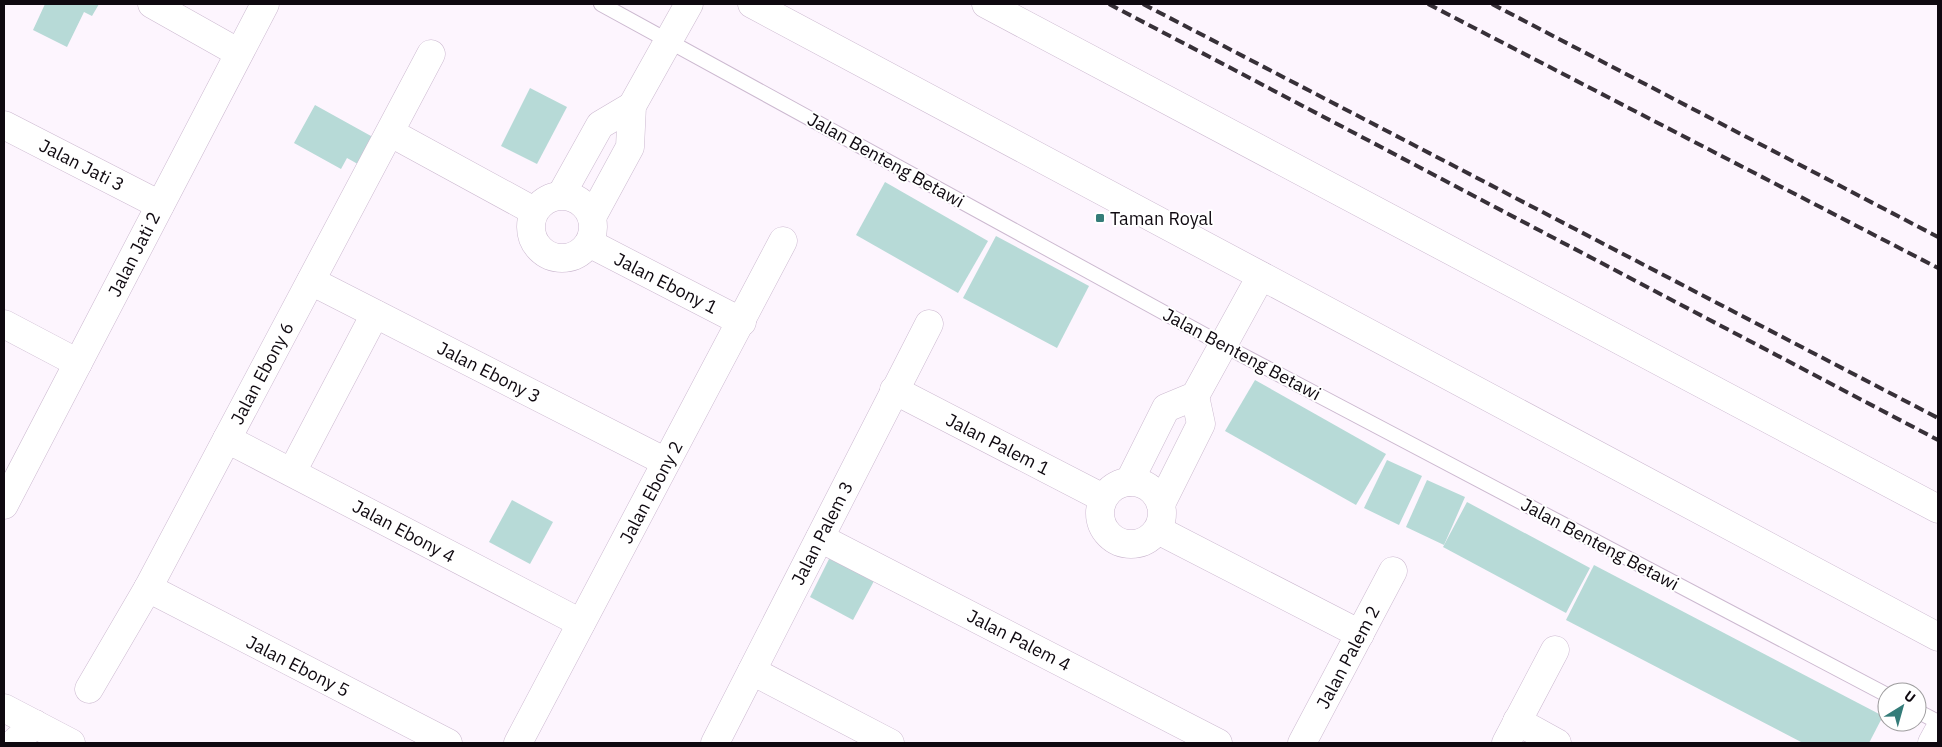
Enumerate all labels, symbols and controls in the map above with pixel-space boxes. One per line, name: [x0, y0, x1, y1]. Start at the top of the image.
street label: Jalan Benteng Betawi: [804, 107, 968, 213]
street label: Jalan Jati 3: [36, 134, 128, 196]
place label: Taman Royal: [1110, 207, 1213, 230]
street label: Jalan Jati 2: [103, 208, 165, 300]
marker: Taman Royal: [1094, 212, 1106, 224]
street label: Jalan Ebony 1: [610, 247, 722, 319]
street label: Jalan Benteng Betawi: [1159, 303, 1325, 405]
street label: Jalan Ebony 6: [225, 318, 299, 428]
street label: Jalan Ebony 3: [433, 336, 545, 408]
street label: Jalan Palem 1: [942, 408, 1054, 480]
street label: Jalan Ebony 2: [614, 437, 688, 547]
street label: Jalan Palem 3: [786, 477, 858, 589]
street label: Jalan Benteng Betawi: [1517, 493, 1683, 595]
street label: Jalan Ebony 4: [349, 494, 459, 568]
street label: Jalan Palem 2: [1311, 601, 1385, 713]
street label: Jalan Palem 4: [963, 604, 1075, 676]
street label: Jalan Ebony 5: [242, 630, 354, 702]
north arrow: [1877, 682, 1927, 732]
text: U: [1901, 687, 1919, 707]

